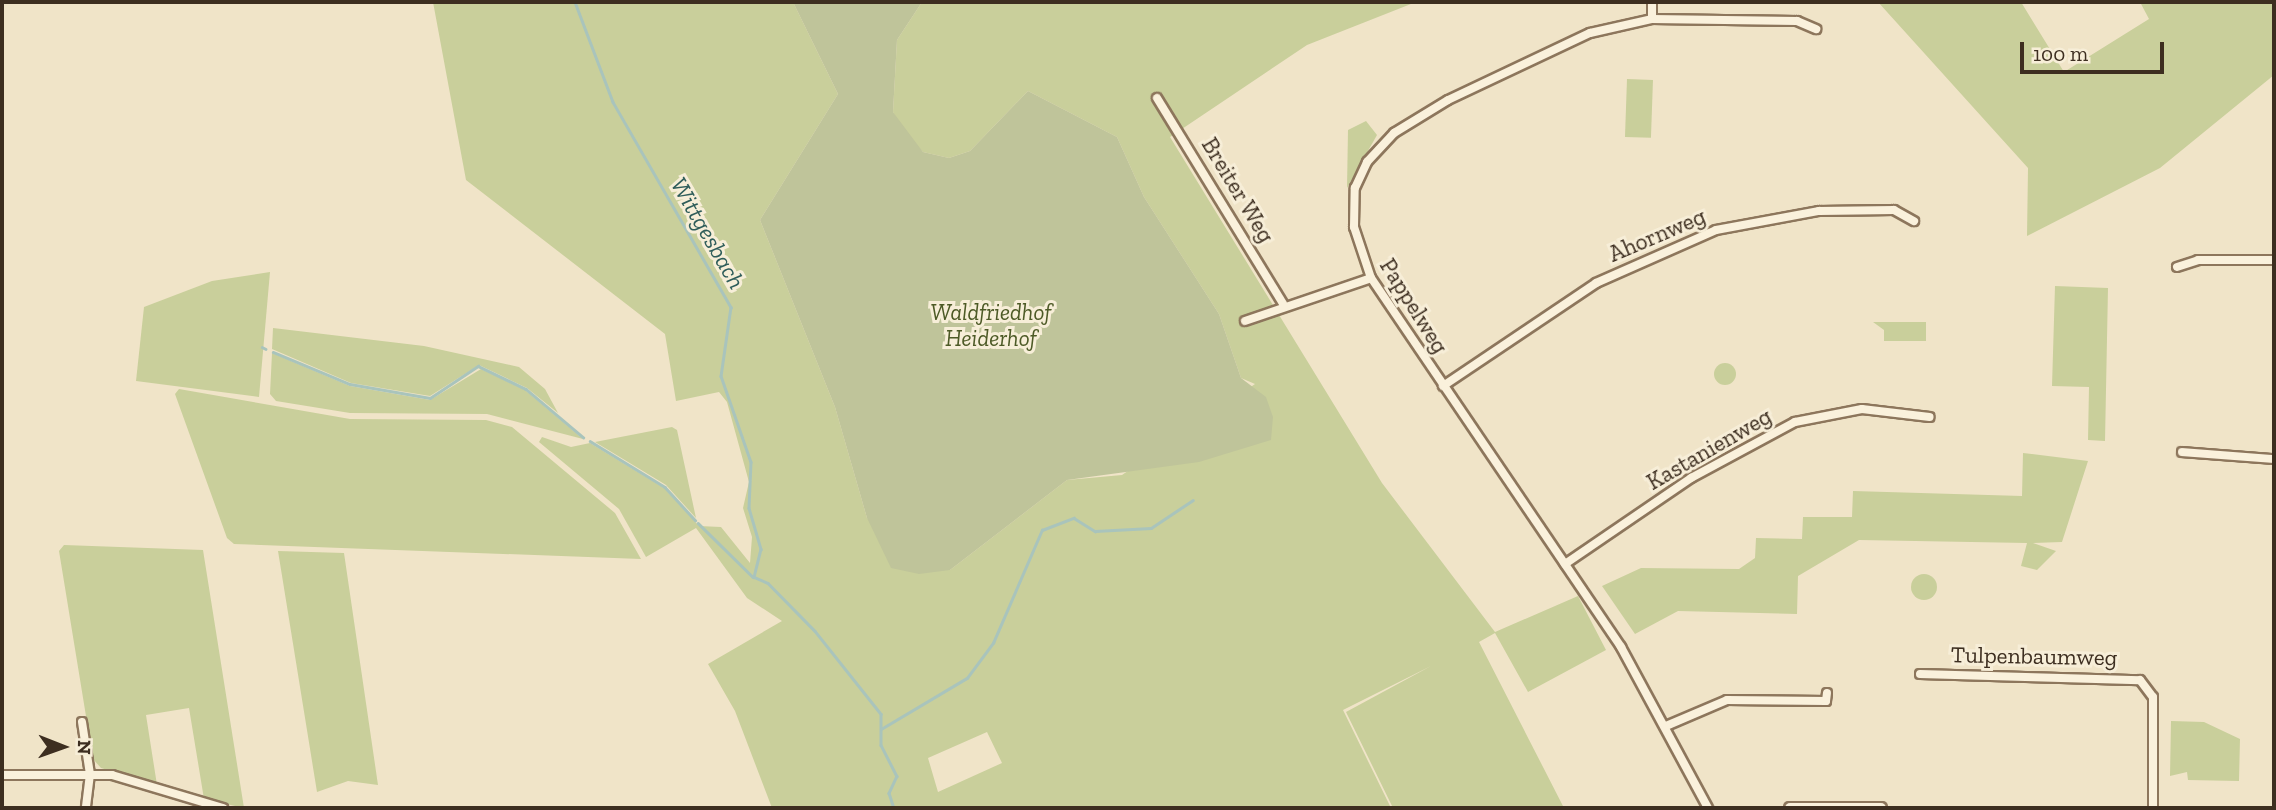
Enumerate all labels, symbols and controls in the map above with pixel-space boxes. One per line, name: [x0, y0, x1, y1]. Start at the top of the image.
scale bar: [2024, 28, 2168, 72]
text: 100 m: [2033, 41, 2088, 66]
street label: Breiter Weg: [1196, 132, 1280, 248]
water label: Wittgesbach: [665, 172, 751, 294]
street label: Ahornweg: [1604, 202, 1710, 268]
street label: Pappelweg: [1374, 253, 1454, 359]
park label: Waldfriedhof Heiderhof: [930, 298, 1052, 352]
street label: Kastanienweg: [1642, 402, 1776, 496]
street label: Tulpenbaumweg: [1951, 641, 2117, 671]
north arrow: [28, 712, 98, 782]
text: N: [73, 740, 96, 755]

